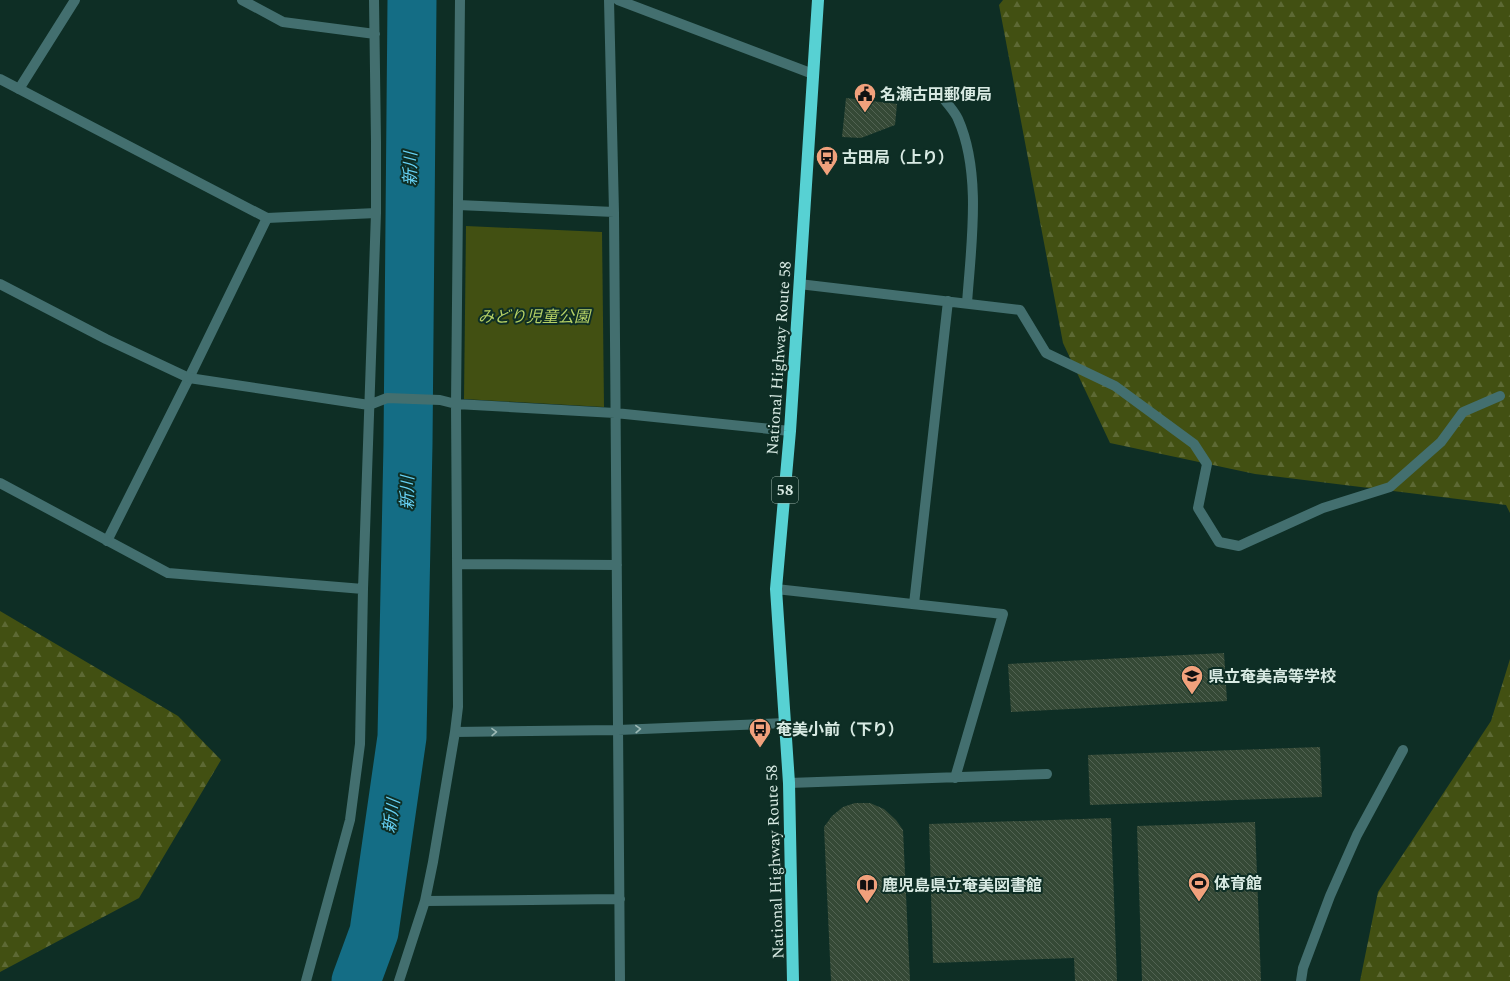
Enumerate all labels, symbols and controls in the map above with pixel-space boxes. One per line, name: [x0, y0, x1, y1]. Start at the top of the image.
public building icon: 名瀬古田郵便局: [852, 81, 878, 114]
place label: 名瀬古田郵便局: [880, 83, 992, 107]
bus stop icon: 古田局（上り）: [814, 144, 840, 177]
place label: 古田局（上り）: [842, 146, 954, 170]
water label: 新川: [398, 150, 424, 186]
street label: National Highway Route 58: [760, 260, 798, 456]
park label: みどり児童公園: [478, 305, 592, 329]
water label: 新川: [395, 474, 421, 510]
road number: 58: [772, 477, 798, 503]
school or university icon: 県立奄美高等学校: [1179, 663, 1205, 696]
place label: 県立奄美高等学校: [1208, 665, 1336, 689]
bus stop icon: 奄美小前（下り）: [747, 716, 773, 749]
place label: 奄美小前（下り）: [776, 718, 904, 742]
one-way arrow: [635, 725, 641, 733]
one-way arrow: [491, 728, 497, 736]
street label: National Highway Route 58: [760, 764, 790, 959]
water label: 新川: [377, 796, 408, 835]
sports icon: 体育館: [1186, 870, 1212, 903]
library icon: 鹿児島県立奄美図書館: [854, 872, 880, 905]
place label: 体育館: [1214, 872, 1262, 896]
place label: 鹿児島県立奄美図書館: [882, 874, 1042, 898]

